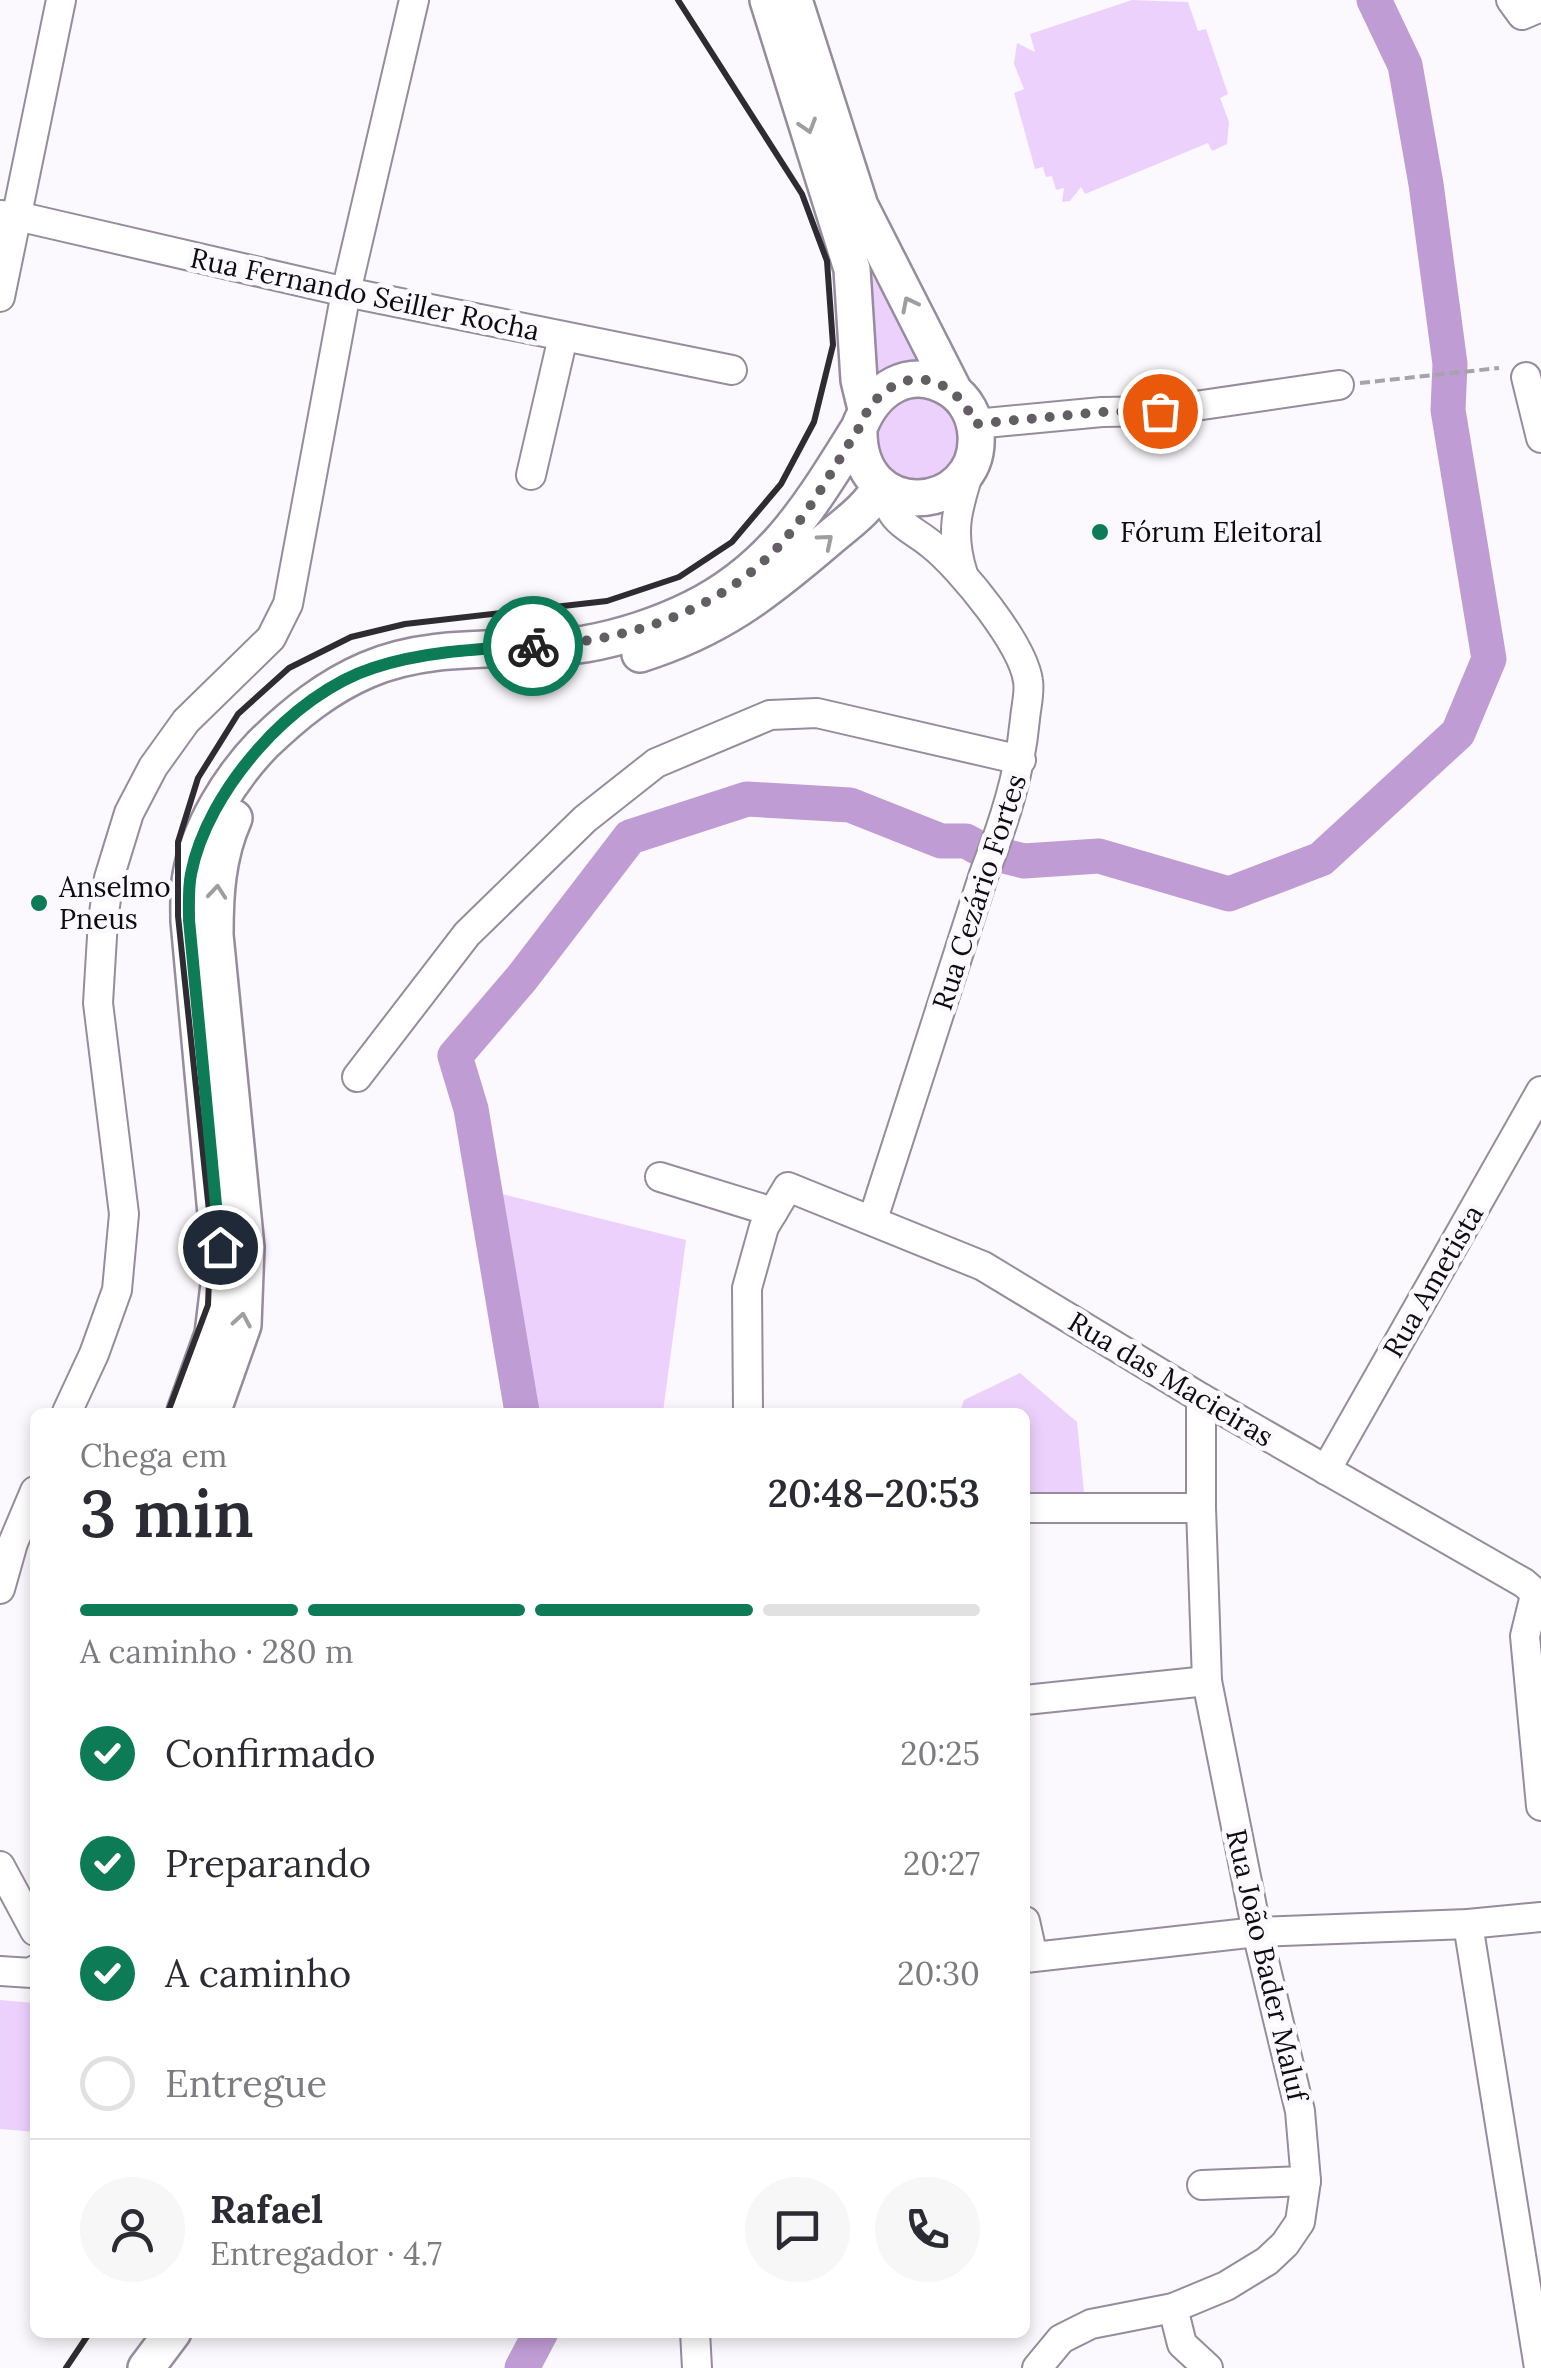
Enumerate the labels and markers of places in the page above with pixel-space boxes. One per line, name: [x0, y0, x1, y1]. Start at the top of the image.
pin: [1118, 369, 1203, 454]
place label: Fórum Eleitoral: [1120, 514, 1322, 550]
marker: Fórum Eleitoral: [1089, 521, 1111, 543]
place label: Anselmo Pneus: [58, 869, 171, 937]
marker: Anselmo Pneus: [28, 892, 50, 914]
pin: [178, 1205, 263, 1290]

